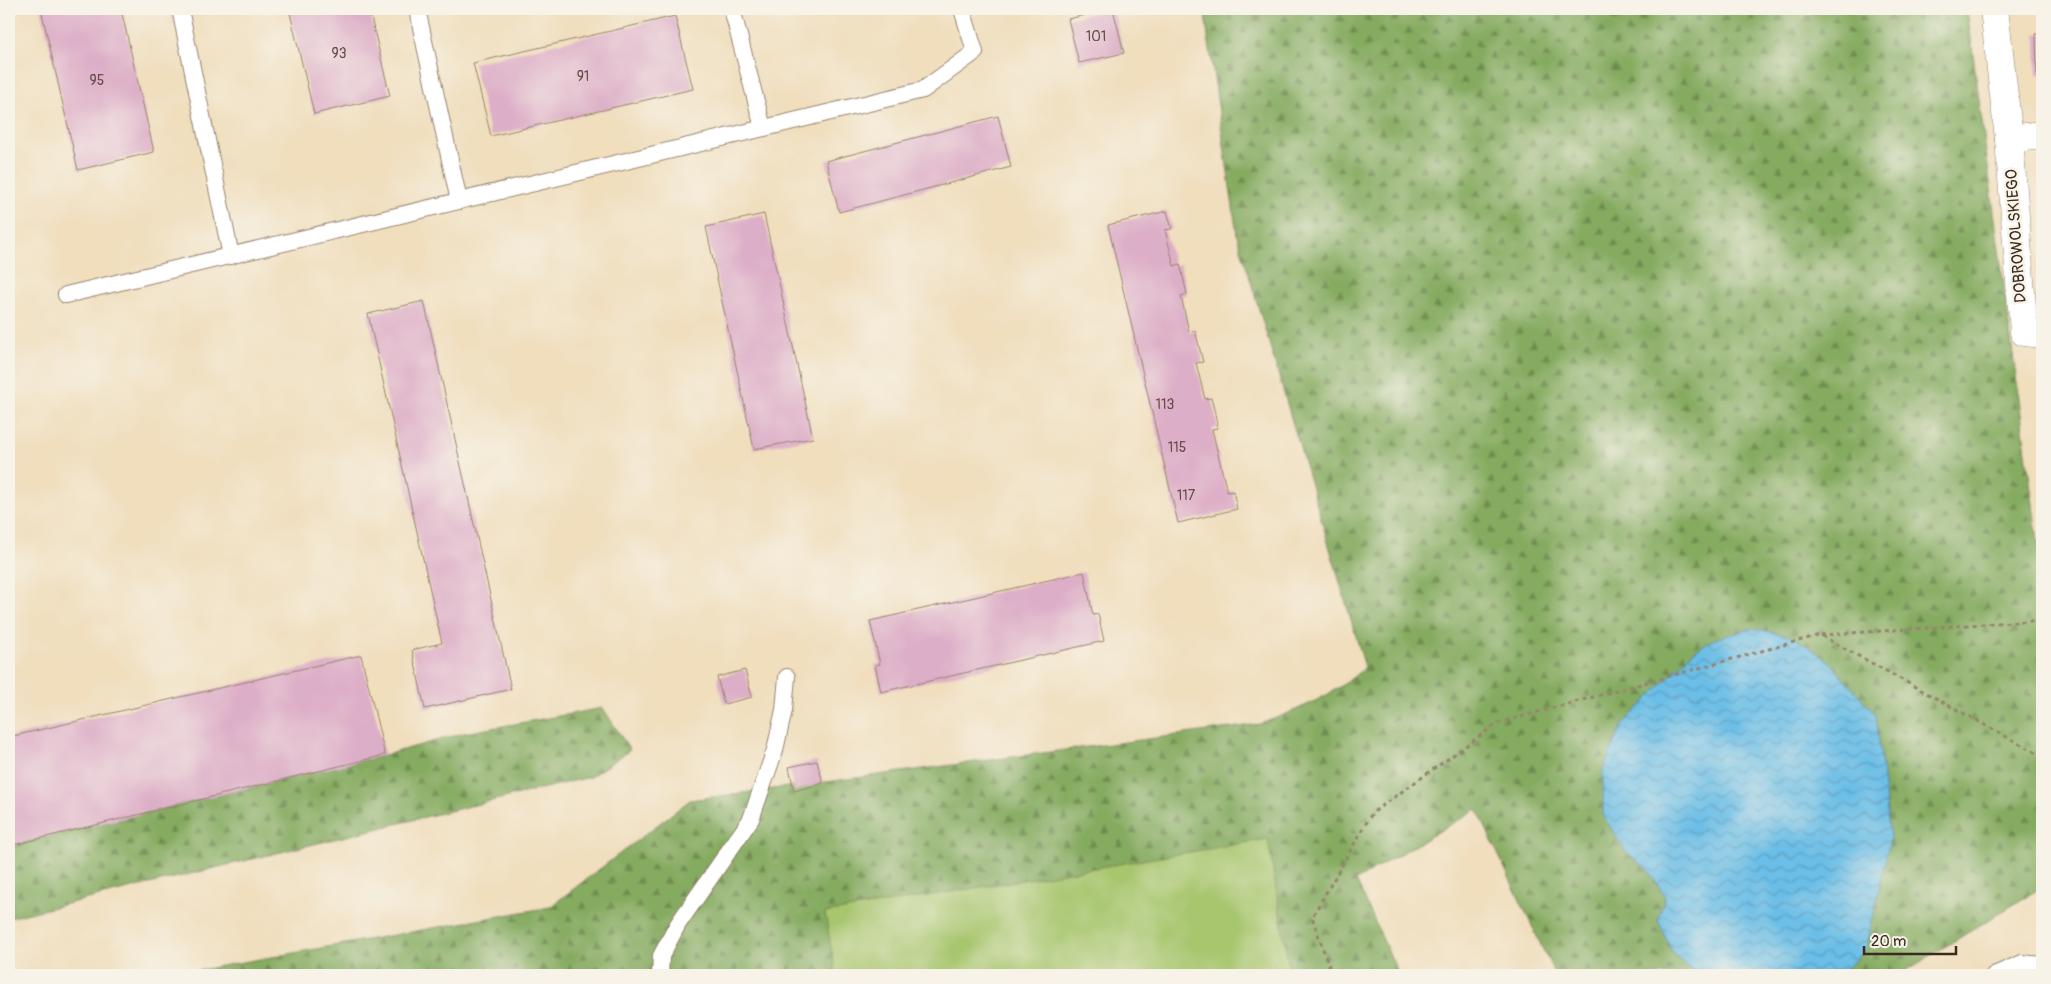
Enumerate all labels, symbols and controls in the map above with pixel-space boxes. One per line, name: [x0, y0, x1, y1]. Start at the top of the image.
house number: 101: [1086, 28, 1106, 45]
house number: 93: [331, 45, 347, 62]
house number: 91: [577, 68, 589, 85]
house number: 95: [90, 72, 104, 89]
street label: DOBROWOLSKIEGO: [2001, 168, 2031, 304]
house number: 113: [1156, 396, 1175, 413]
house number: 115: [1168, 439, 1186, 456]
house number: 117: [1177, 487, 1196, 504]
scale bar: [1864, 924, 1956, 956]
text: 20 m: [1871, 932, 1906, 951]

